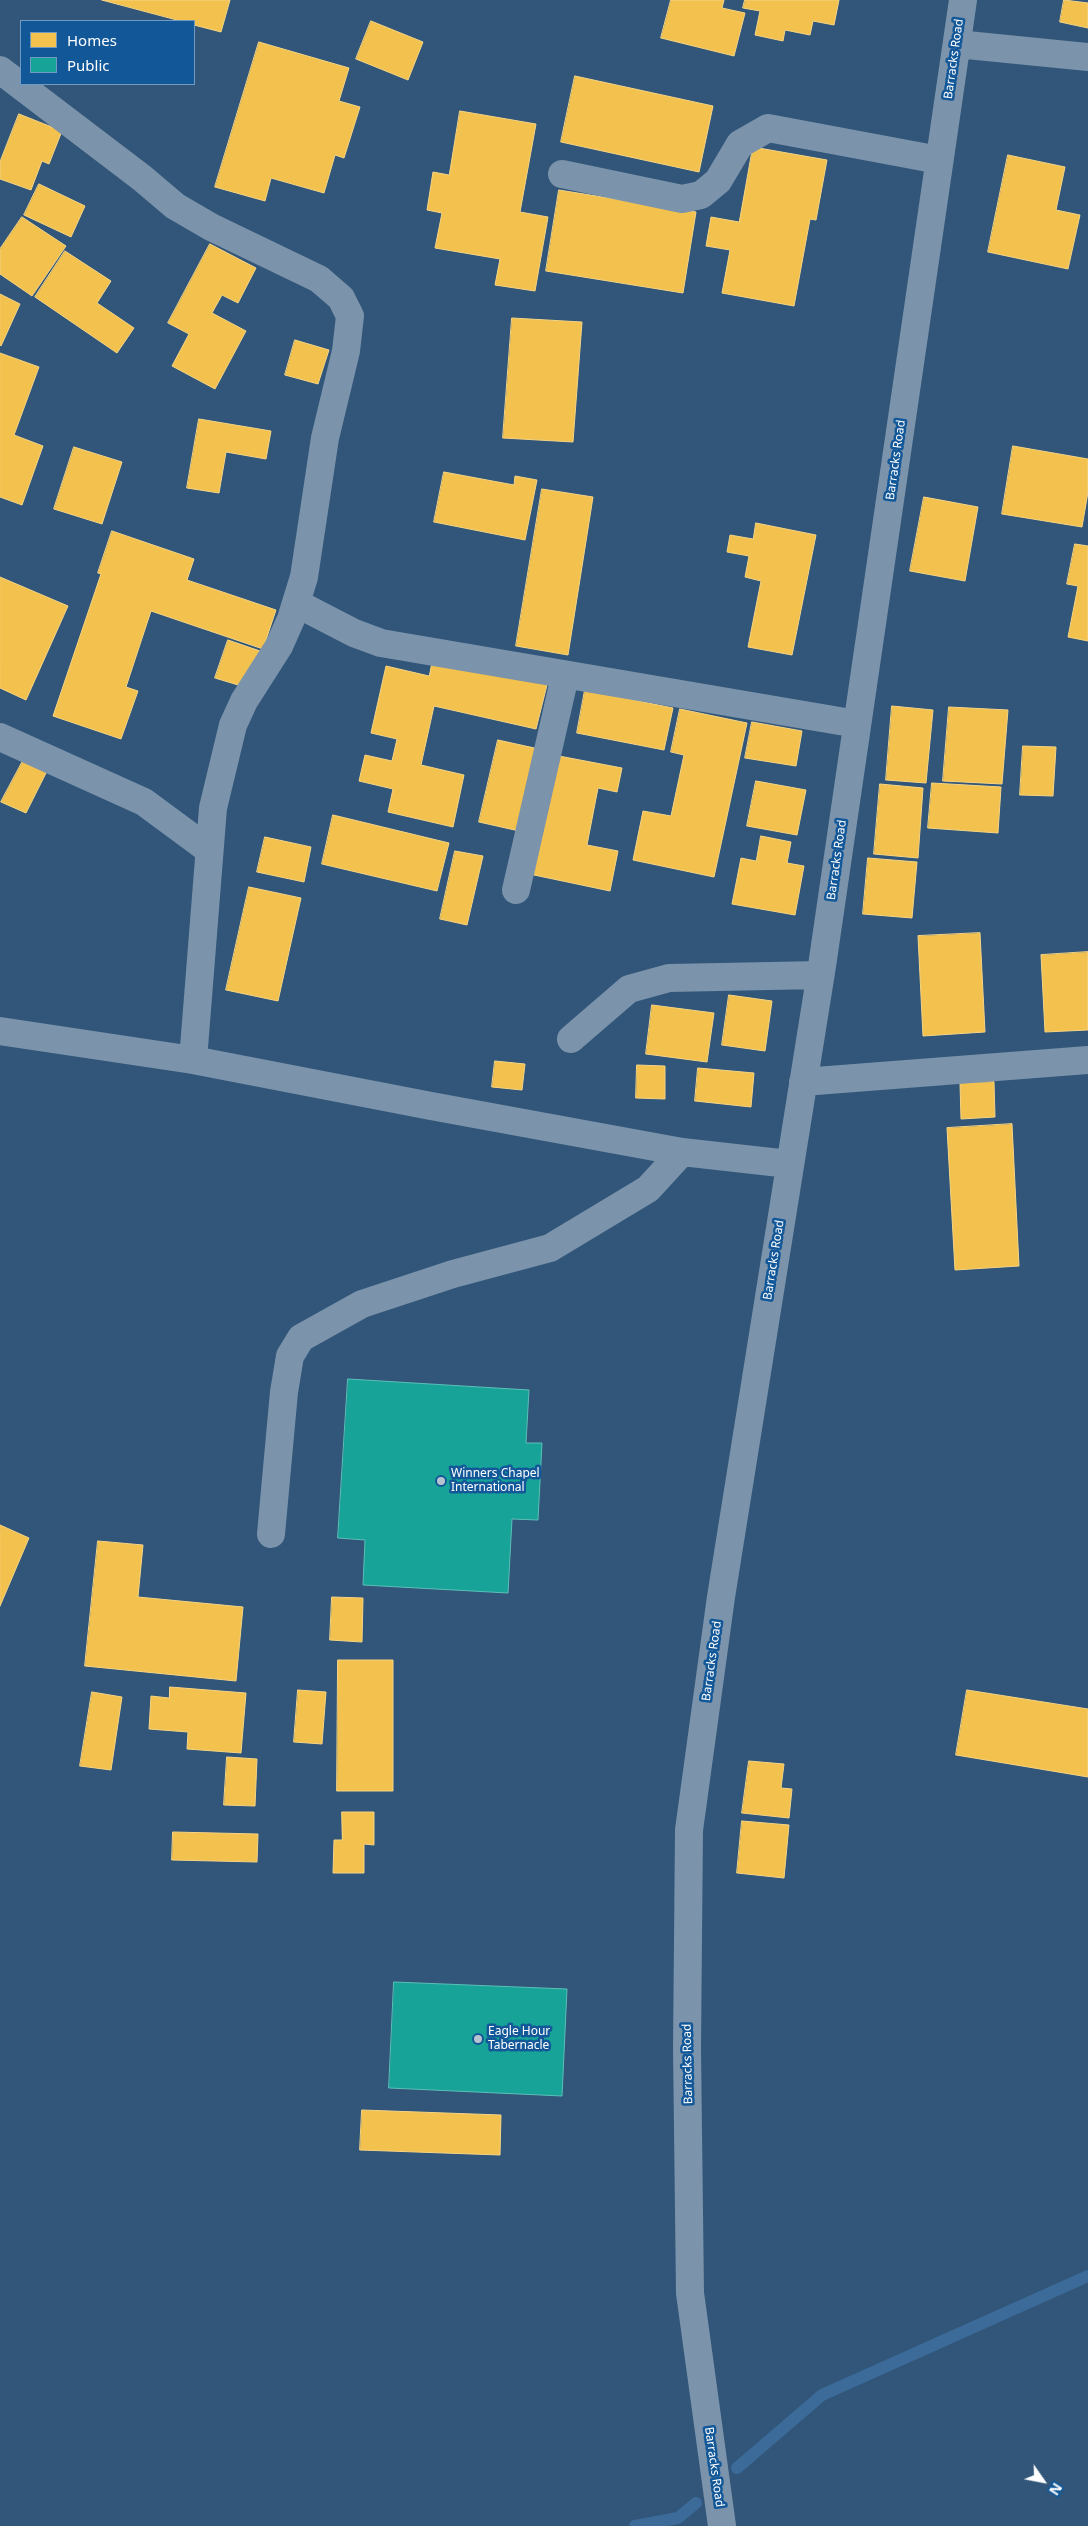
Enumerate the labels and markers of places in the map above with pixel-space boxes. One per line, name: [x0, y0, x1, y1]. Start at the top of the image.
place label: Winners Chapel International: [451, 1467, 540, 1495]
marker: Winners Chapel International: [435, 1475, 447, 1487]
place label: Eagle Hour Tabernacle: [488, 2025, 550, 2053]
marker: Eagle Hour Tabernacle: [472, 2033, 484, 2045]

